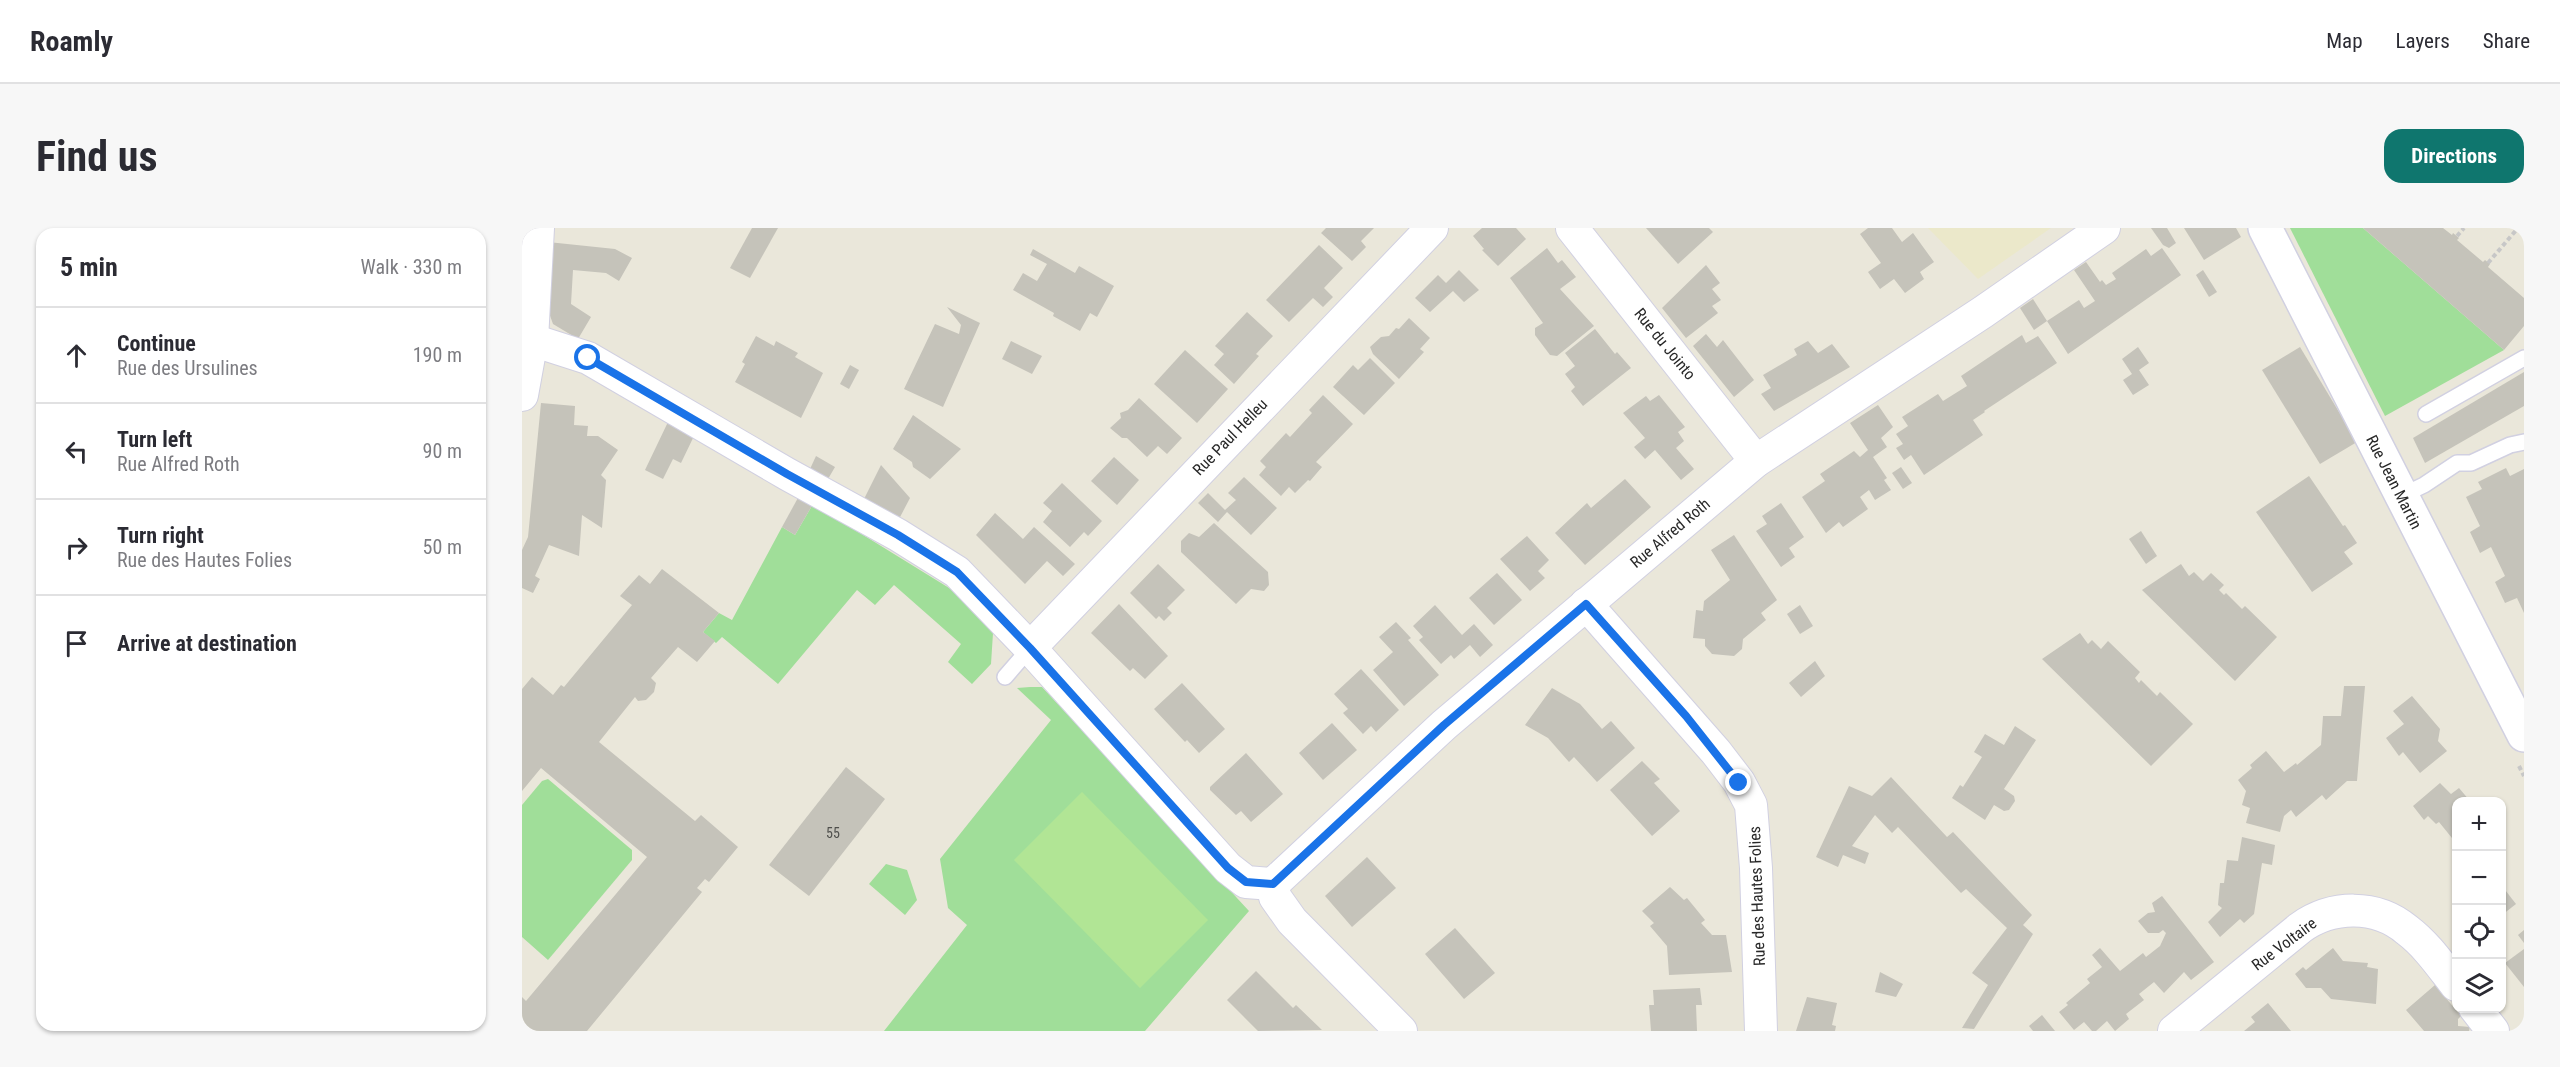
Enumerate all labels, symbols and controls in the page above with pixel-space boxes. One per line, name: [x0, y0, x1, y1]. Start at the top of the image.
text: Roamly: [30, 25, 113, 58]
text: Map: [2326, 29, 2363, 53]
text: Layers: [2396, 29, 2450, 53]
text: Share: [2483, 29, 2530, 53]
button: Directions: [2384, 129, 2524, 183]
text: Find us: [36, 132, 157, 181]
text: 5 min: [60, 252, 118, 282]
text: Walk · 330 m: [361, 255, 462, 279]
street label: Rue du Jointo: [1630, 304, 1700, 384]
text: Continue: [117, 331, 196, 356]
icon: ahead: [60, 339, 93, 372]
text: 190 m: [413, 343, 462, 367]
route start: [574, 344, 600, 370]
text: Rue des Ursulines: [117, 356, 258, 380]
street label: Rue Paul Helleu: [1189, 395, 1271, 479]
text: Turn left: [117, 427, 192, 452]
street label: Rue Jean Martin: [2362, 432, 2426, 532]
icon: left: [60, 435, 93, 468]
text: 90 m: [423, 439, 462, 463]
text: Rue Alfred Roth: [117, 452, 240, 476]
street label: Rue Alfred Roth: [1626, 494, 1714, 572]
text: Turn right: [117, 523, 204, 548]
icon: right: [60, 531, 93, 564]
text: 50 m: [423, 535, 462, 559]
text: Rue des Hautes Folies: [117, 548, 292, 572]
icon: arrive: [60, 627, 93, 660]
text: Arrive at destination: [117, 631, 297, 656]
route end: [1725, 769, 1751, 795]
map controls: [2452, 797, 2506, 1013]
button: +: [2452, 797, 2506, 851]
house number: 55: [826, 825, 840, 841]
street label: Rue des Hautes Folies: [1745, 826, 1769, 966]
button: −: [2452, 851, 2506, 905]
button: locate: [2452, 905, 2506, 959]
street label: Rue Voltaire: [2248, 914, 2320, 974]
button: layers: [2452, 959, 2506, 1013]

